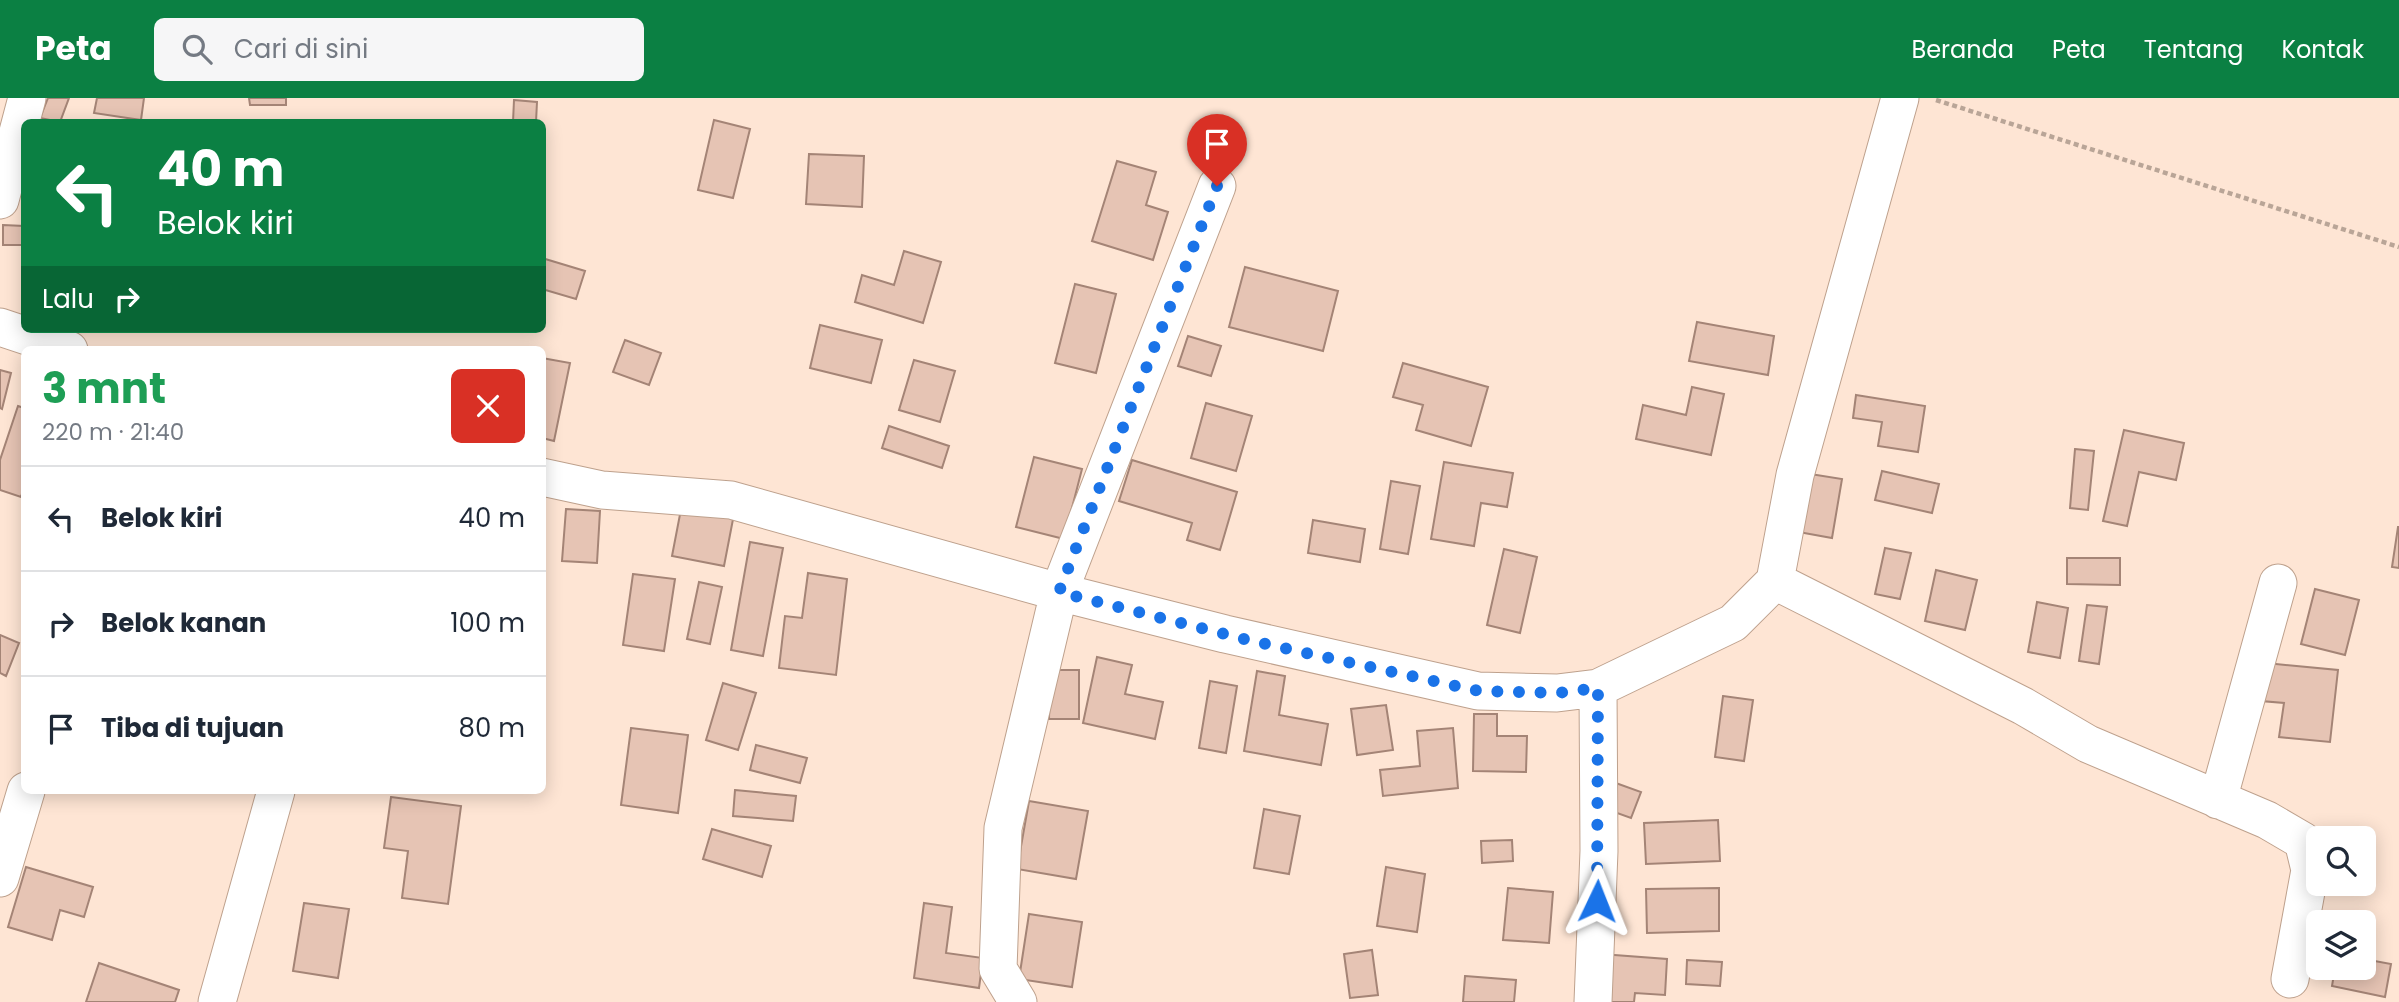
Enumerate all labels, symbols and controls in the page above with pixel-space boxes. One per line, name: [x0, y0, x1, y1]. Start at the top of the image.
search box: [154, 18, 644, 81]
text: Peta: [35, 25, 112, 72]
icon: search: [178, 30, 216, 68]
text: Cari di sini: [234, 31, 368, 67]
text: Beranda: [1911, 33, 2014, 66]
text: Peta: [2052, 33, 2106, 66]
text: Tentang: [2144, 33, 2244, 66]
text: Kontak: [2282, 33, 2364, 66]
pin: [1187, 114, 1247, 186]
icon: arrive: [1198, 125, 1236, 163]
text: 40 m: [157, 135, 284, 203]
icon: left: [42, 147, 133, 238]
text: Belok kiri: [157, 200, 294, 245]
icon: right: [108, 280, 146, 318]
text: Lalu: [42, 281, 94, 317]
text: 3 mnt: [42, 359, 166, 418]
button: close: [451, 369, 525, 443]
text: 220 m · 21:40: [42, 416, 184, 448]
icon: left: [42, 500, 80, 538]
text: Belok kiri: [101, 500, 223, 536]
text: 40 m: [459, 500, 525, 536]
icon: right: [42, 605, 80, 643]
text: Belok kanan: [101, 605, 266, 641]
text: 100 m: [450, 605, 525, 641]
icon: arrive: [42, 710, 80, 748]
text: Tiba di tujuan: [101, 710, 284, 746]
text: 80 m: [459, 710, 525, 746]
map controls: [2306, 826, 2376, 980]
button: search: [2306, 826, 2376, 896]
position arrow: [1560, 864, 1634, 938]
button: layers: [2306, 910, 2376, 980]

